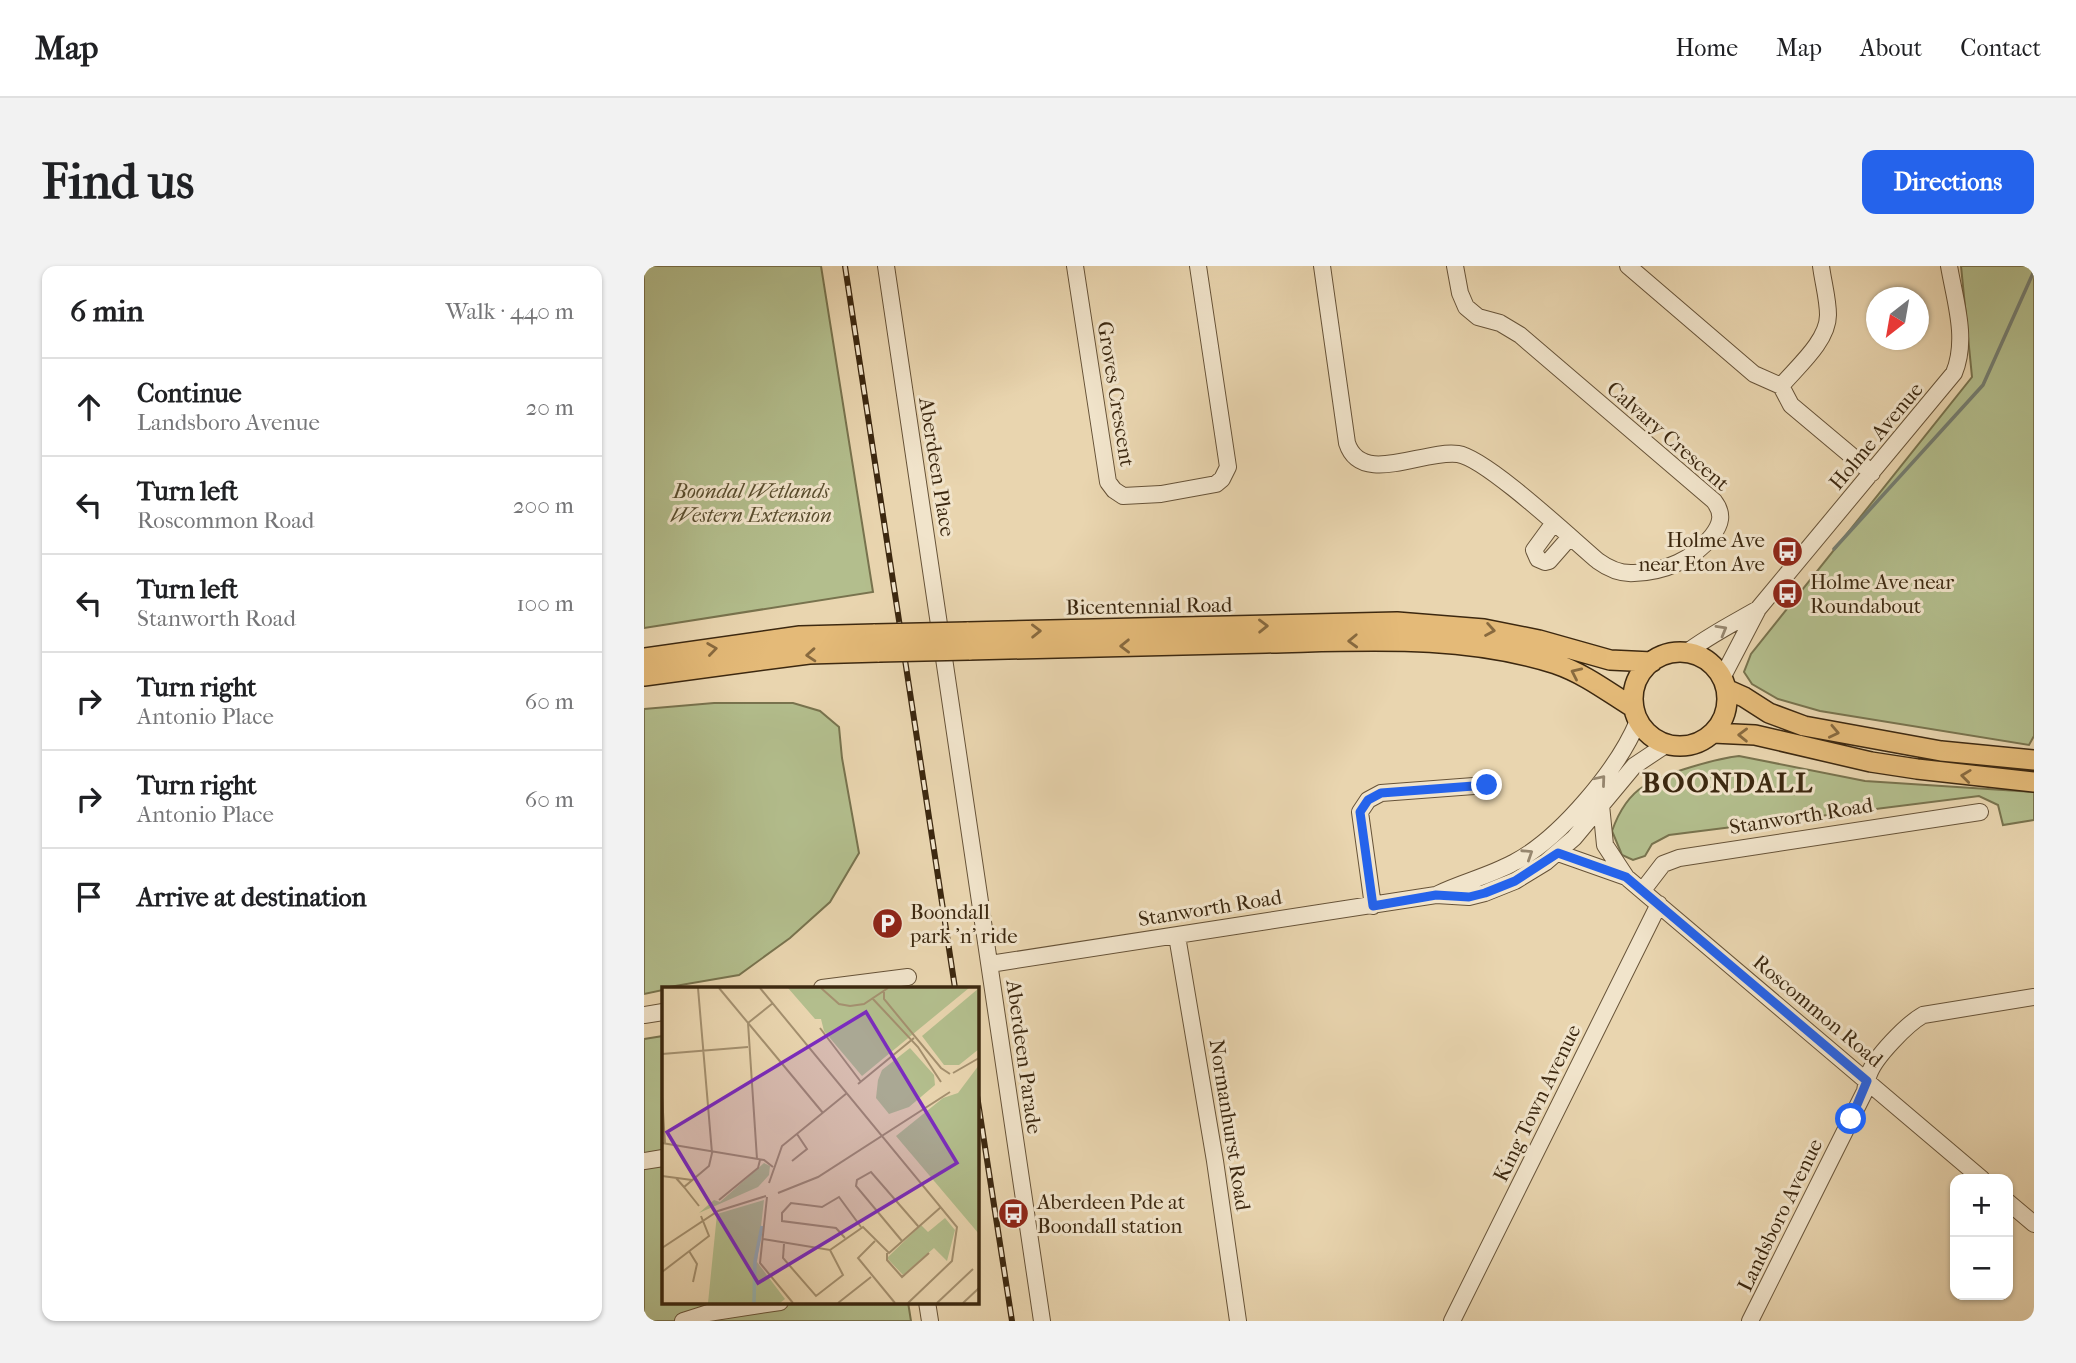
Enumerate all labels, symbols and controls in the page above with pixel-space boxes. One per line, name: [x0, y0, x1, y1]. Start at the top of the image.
text: Map: [35, 29, 98, 68]
text: Home: [1676, 34, 1738, 62]
text: Map: [1776, 34, 1822, 62]
text: About: [1860, 34, 1922, 62]
text: Contact: [1960, 34, 2041, 62]
button: Directions: [1862, 150, 2034, 214]
text: Find us: [42, 153, 194, 211]
north arrow: [1866, 287, 1929, 350]
text: 6 min: [70, 294, 144, 329]
text: Walk · 440 m: [446, 298, 574, 325]
street label: Groves Crescent: [1093, 320, 1139, 469]
street label: Calvary Crescent: [1602, 376, 1734, 496]
street label: Holme Avenue: [1824, 377, 1928, 495]
text: Continue: [137, 378, 242, 409]
icon: ahead: [70, 388, 108, 426]
text: 20 m: [525, 394, 574, 421]
street label: Aberdeen Place: [914, 395, 960, 538]
text: Landsboro Avenue: [137, 409, 320, 436]
text: Turn left: [137, 476, 238, 507]
park label: Boondal Wetlands Western Extension: [670, 479, 832, 527]
icon: left: [70, 486, 108, 524]
text: 200 m: [513, 492, 574, 519]
text: Roscommon Road: [137, 507, 314, 534]
place label: Holme Ave near Eton Ave: [1638, 528, 1765, 576]
bus stop icon: Holme Ave near Eton Ave: [1771, 535, 1805, 569]
place label: Holme Ave near Roundabout: [1810, 570, 1954, 618]
text: Turn left: [137, 574, 238, 605]
bus stop icon: Holme Ave near Roundabout: [1770, 577, 1804, 611]
icon: left: [70, 584, 108, 622]
text: 100 m: [516, 590, 574, 617]
street label: Bicentennial Road: [1065, 593, 1233, 619]
text: Stanworth Road: [137, 605, 296, 632]
one-way arrow: [1258, 618, 1269, 634]
one-way arrow: [1484, 622, 1496, 637]
one-way arrow: [1031, 623, 1041, 639]
one-way arrow: [1714, 625, 1727, 638]
one-way arrow: [1347, 633, 1357, 649]
one-way arrow: [1120, 638, 1130, 654]
one-way arrow: [706, 641, 717, 656]
one-way arrow: [805, 647, 816, 662]
one-way arrow: [1571, 667, 1583, 681]
text: Turn right: [137, 672, 257, 703]
icon: right: [70, 682, 108, 720]
text: 60 m: [525, 688, 574, 715]
text: Antonio Place: [137, 703, 274, 730]
one-way arrow: [1828, 724, 1840, 739]
one-way arrow: [1737, 727, 1747, 743]
district label: BOONDALL: [1642, 766, 1814, 799]
route end: [1471, 769, 1502, 800]
one-way arrow: [1960, 769, 1972, 784]
text: Turn right: [137, 770, 257, 801]
one-way arrow: [1593, 776, 1605, 789]
icon: right: [70, 780, 108, 818]
text: 60 m: [525, 786, 574, 813]
street label: Stanworth Road: [1727, 793, 1875, 839]
text: Antonio Place: [137, 801, 274, 828]
one-way arrow: [1520, 850, 1533, 862]
icon: arrive: [70, 878, 108, 916]
text: Arrive at destination: [137, 882, 367, 913]
street label: Stanworth Road: [1136, 885, 1284, 931]
place label: Boondall park 'n' ride: [909, 900, 1018, 948]
parking icon: Boondall park 'n' ride: [870, 907, 904, 941]
street label: Roscommon Road: [1748, 950, 1888, 1073]
street label: Aberdeen Parade: [1001, 977, 1047, 1136]
inset map: [662, 987, 978, 1304]
street label: King Town Avenue: [1489, 1020, 1585, 1186]
street label: Normanhurst Road: [1205, 1038, 1255, 1213]
route start: [1835, 1103, 1866, 1134]
street label: Landsboro Avenue: [1733, 1135, 1827, 1295]
map controls: [1950, 1174, 2013, 1300]
button: +: [1950, 1174, 2013, 1237]
place label: Aberdeen Pde at Boondall station: [1036, 1190, 1186, 1238]
bus stop icon: Aberdeen Pde at Boondall station: [997, 1197, 1031, 1231]
button: −: [1950, 1237, 2013, 1300]

